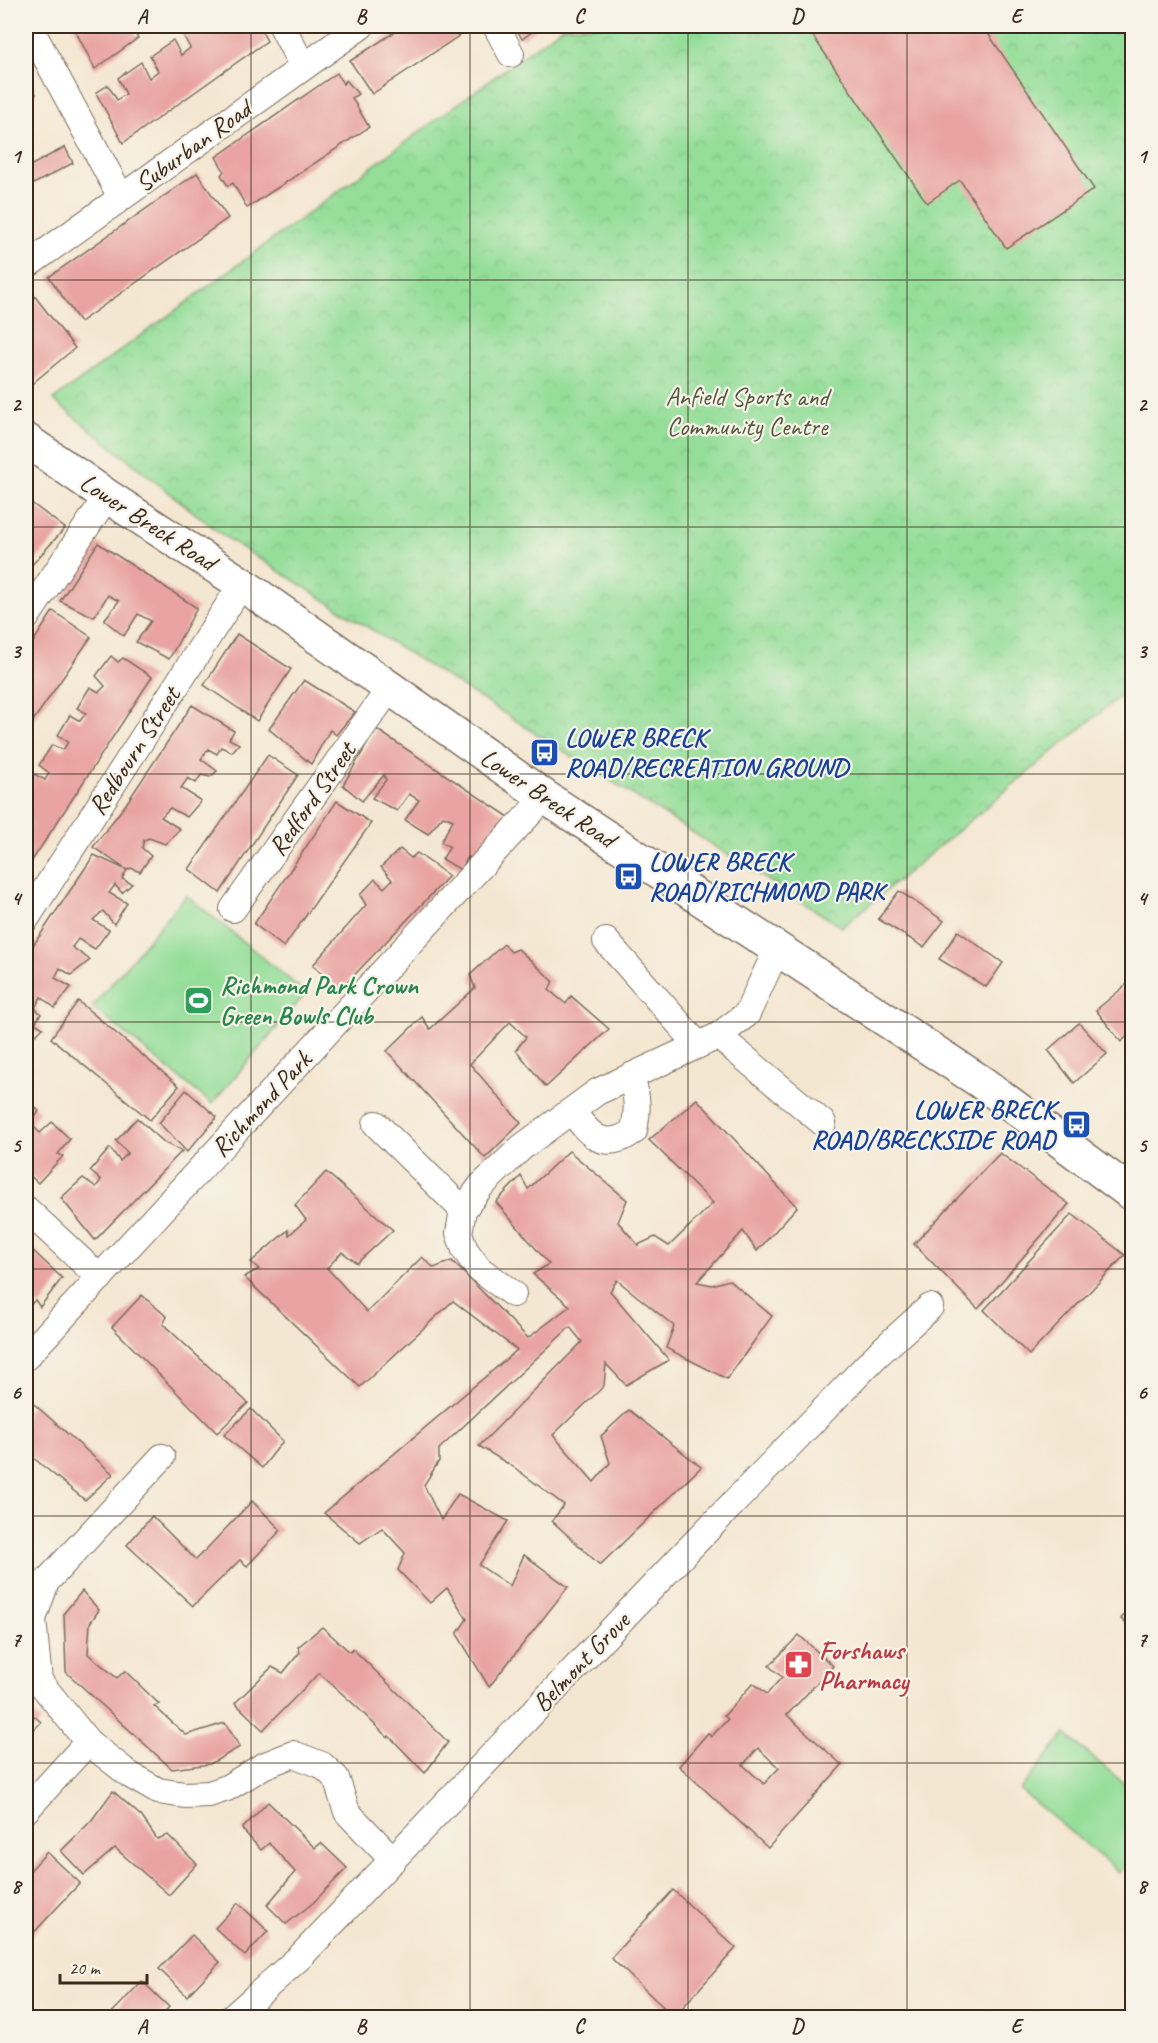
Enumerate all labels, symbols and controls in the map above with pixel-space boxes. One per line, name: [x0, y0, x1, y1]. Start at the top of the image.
text: A: [137, 4, 149, 29]
text: B: [356, 4, 368, 29]
text: C: [574, 4, 586, 29]
text: D: [791, 4, 805, 29]
text: E: [1011, 4, 1025, 29]
street label: Suburban Road: [129, 91, 260, 199]
text: 1: [12, 144, 23, 169]
text: 1: [1138, 144, 1149, 169]
park label: Anfield Sports and Community Centre: [665, 380, 832, 443]
text: 2: [12, 392, 23, 417]
text: 2: [1138, 392, 1149, 417]
street label: Lower Breck Road: [74, 466, 226, 580]
text: 3: [12, 639, 23, 664]
text: 3: [1138, 639, 1149, 664]
street label: Redbourn Street: [80, 679, 189, 821]
place label: LOWER BRECK ROAD/RECREATION GROUND: [565, 721, 851, 784]
street label: Redford Street: [261, 734, 364, 862]
bus stop icon: LOWER BRECK ROAD/RECREATION GROUND: [528, 736, 560, 768]
street label: Lower Breck Road: [474, 741, 625, 857]
place label: LOWER BRECK ROAD/RICHMOND PARK: [649, 845, 888, 908]
bus stop icon: LOWER BRECK ROAD/RICHMOND PARK: [612, 860, 644, 892]
text: 4: [12, 886, 24, 911]
text: 4: [1138, 886, 1150, 911]
place label: Richmond Park Crown Green Bowls Club: [220, 969, 419, 1032]
sports icon: Richmond Park Crown Green Bowls Club: [183, 984, 215, 1016]
street label: Richmond Park: [204, 1043, 320, 1164]
place label: LOWER BRECK ROAD/BRECKSIDE ROAD: [811, 1093, 1061, 1156]
bus stop icon: LOWER BRECK ROAD/BRECKSIDE ROAD: [1060, 1108, 1092, 1140]
text: 5: [12, 1133, 23, 1158]
text: 5: [1138, 1133, 1149, 1158]
text: 6: [11, 1380, 22, 1405]
text: 6: [1137, 1380, 1148, 1405]
street label: Belmont Grove: [525, 1603, 639, 1719]
text: 7: [12, 1627, 23, 1652]
text: 7: [1138, 1627, 1149, 1652]
place label: Forshaws Pharmacy: [819, 1634, 911, 1697]
pharmacy icon: Forshaws Pharmacy: [782, 1649, 814, 1681]
text: 8: [12, 1874, 24, 1899]
text: 8: [1138, 1874, 1150, 1899]
scale bar: [60, 1947, 147, 1985]
text: 20 m: [69, 1957, 102, 1979]
text: A: [137, 2014, 149, 2039]
text: B: [356, 2014, 368, 2039]
text: C: [574, 2014, 586, 2039]
text: D: [791, 2014, 805, 2039]
text: E: [1011, 2014, 1025, 2039]

